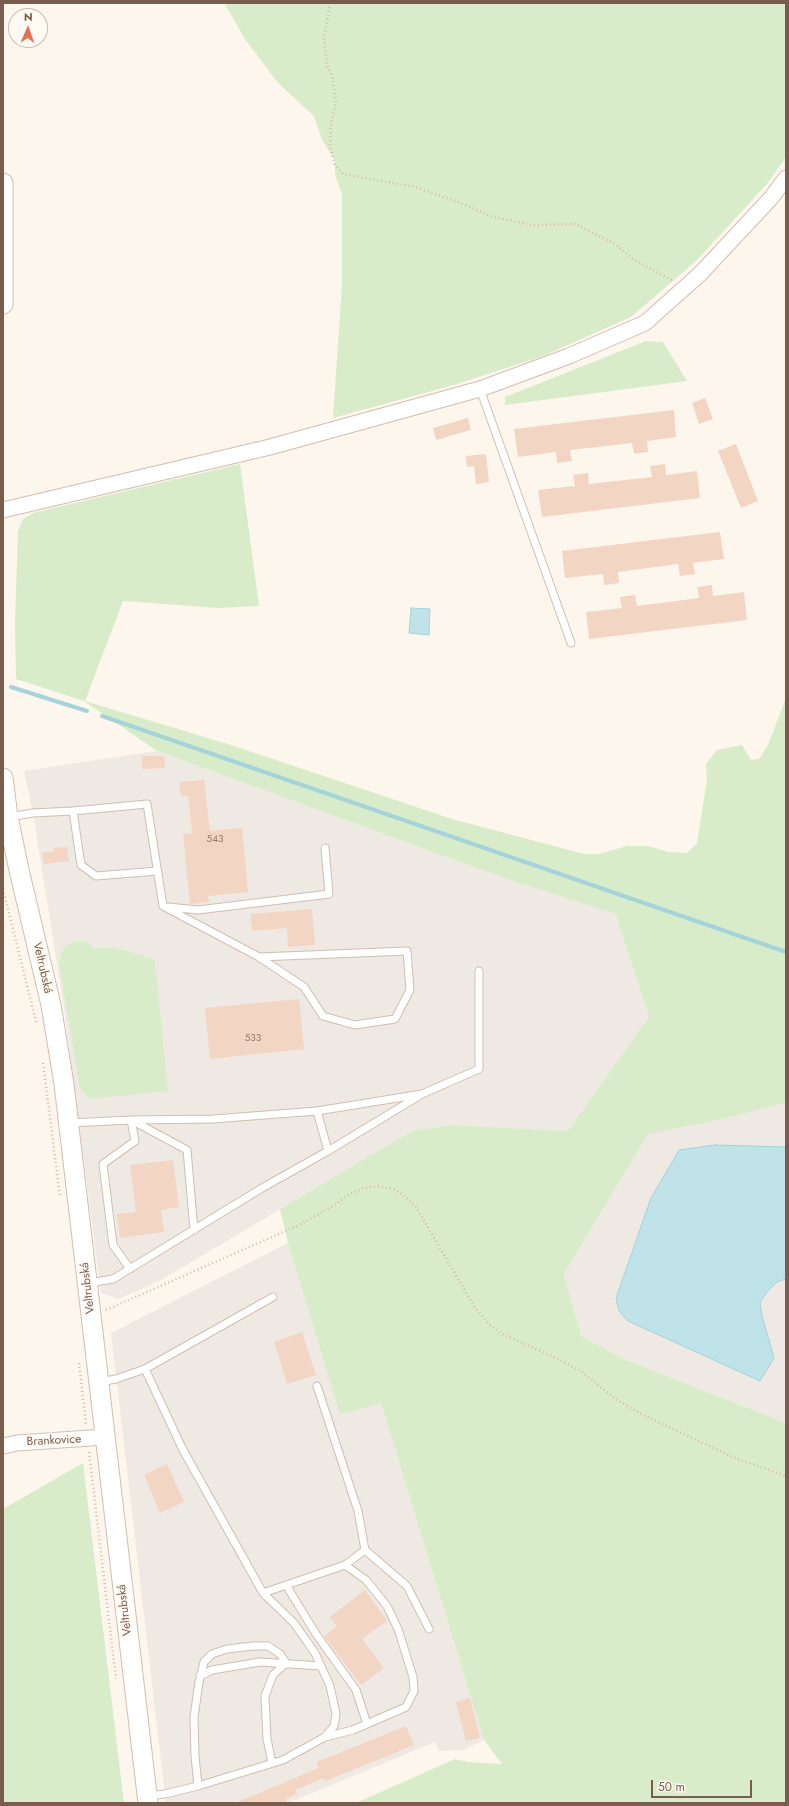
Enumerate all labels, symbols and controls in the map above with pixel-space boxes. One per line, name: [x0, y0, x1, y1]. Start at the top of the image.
north arrow: [8, 8, 48, 48]
text: N: [24, 9, 33, 25]
house number: 543: [207, 834, 223, 846]
street label: Veltrubská: [29, 941, 55, 995]
house number: 533: [245, 1033, 261, 1045]
street label: Veltrubská: [78, 1261, 98, 1315]
street label: Brankovice: [26, 1432, 82, 1450]
street label: Veltrubská: [115, 1583, 135, 1637]
scale bar: [653, 1772, 754, 1798]
text: 50 m: [658, 1778, 685, 1796]

